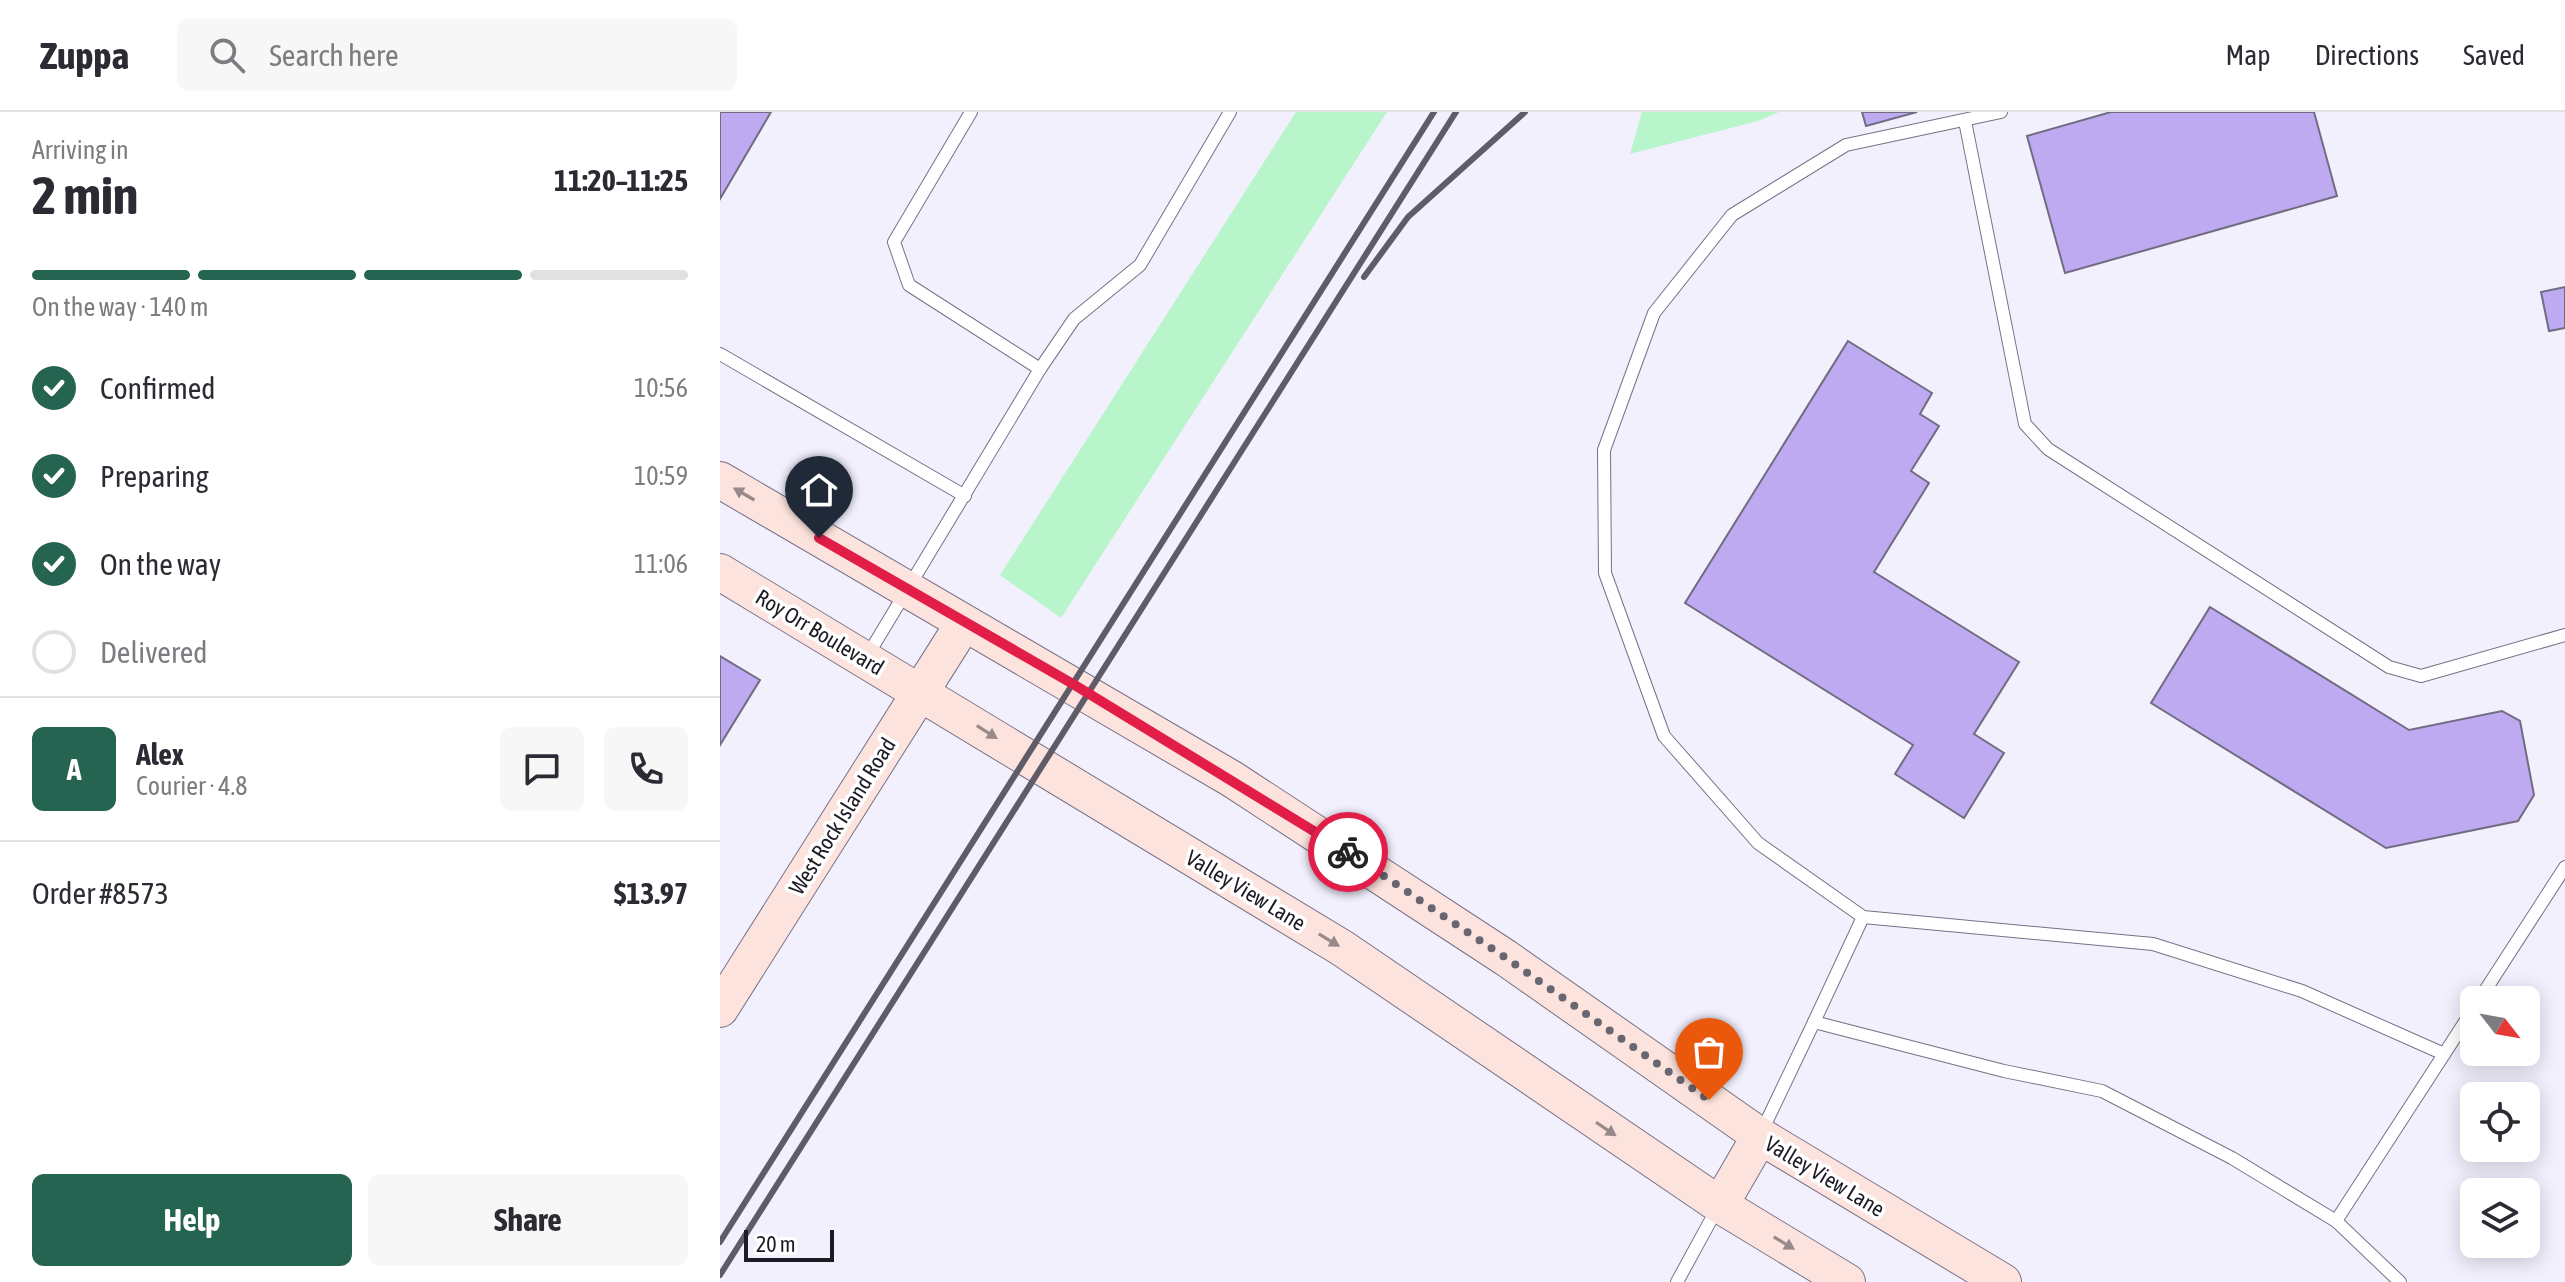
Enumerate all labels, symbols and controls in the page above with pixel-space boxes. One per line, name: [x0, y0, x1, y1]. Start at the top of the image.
search box: [177, 19, 737, 91]
icon: search: [205, 33, 249, 77]
text: Zuppa: [40, 34, 129, 77]
text: Search here: [269, 38, 399, 72]
text: Map: [2226, 39, 2271, 71]
text: Directions: [2315, 39, 2419, 71]
text: Saved: [2463, 39, 2525, 71]
text: Arriving in: [32, 135, 129, 165]
text: 11:20–11:25: [554, 163, 688, 197]
text: 2 min: [32, 165, 138, 225]
text: On the way · 140 m: [32, 292, 209, 322]
icon: check: [32, 366, 76, 410]
text: Confirmed: [100, 371, 215, 405]
text: 10:56: [634, 373, 688, 403]
icon: check: [32, 454, 76, 498]
pin: [785, 456, 853, 538]
text: Preparing: [100, 459, 209, 493]
text: 10:59: [634, 461, 688, 491]
icon: home: [797, 468, 841, 512]
one-way arrow: [733, 487, 755, 501]
icon: check: [32, 542, 76, 586]
text: On the way: [100, 547, 221, 581]
text: 11:06: [634, 549, 688, 579]
street label: Roy Orr Boulevard: [751, 584, 889, 680]
text: Delivered: [100, 635, 208, 669]
one-way arrow: [976, 725, 998, 739]
button: chat: [500, 727, 584, 811]
button: phone: [604, 727, 688, 811]
street label: West Rock Island Road: [783, 733, 901, 899]
text: Alex: [136, 737, 184, 771]
text: A: [67, 752, 81, 786]
text: Courier · 4.8: [136, 771, 247, 801]
courier: [1308, 812, 1388, 892]
icon: bike: [1326, 830, 1370, 874]
street label: Valley View Lane: [1182, 844, 1310, 936]
text: Order #8573: [32, 876, 169, 910]
text: $13.97: [614, 876, 688, 910]
one-way arrow: [1318, 933, 1340, 947]
north arrow: [2460, 986, 2540, 1066]
map controls: [2460, 986, 2540, 1258]
pin: [1675, 1018, 1743, 1100]
icon: bag: [1687, 1030, 1731, 1074]
button: locate: [2460, 1082, 2540, 1162]
one-way arrow: [1596, 1122, 1617, 1137]
street label: Valley View Lane: [1761, 1130, 1889, 1222]
button: Help: [32, 1174, 352, 1266]
button: Share: [368, 1174, 688, 1266]
button: layers: [2460, 1178, 2540, 1258]
scale bar: [744, 1226, 834, 1262]
text: 20 m: [756, 1231, 796, 1257]
one-way arrow: [1773, 1236, 1795, 1250]

